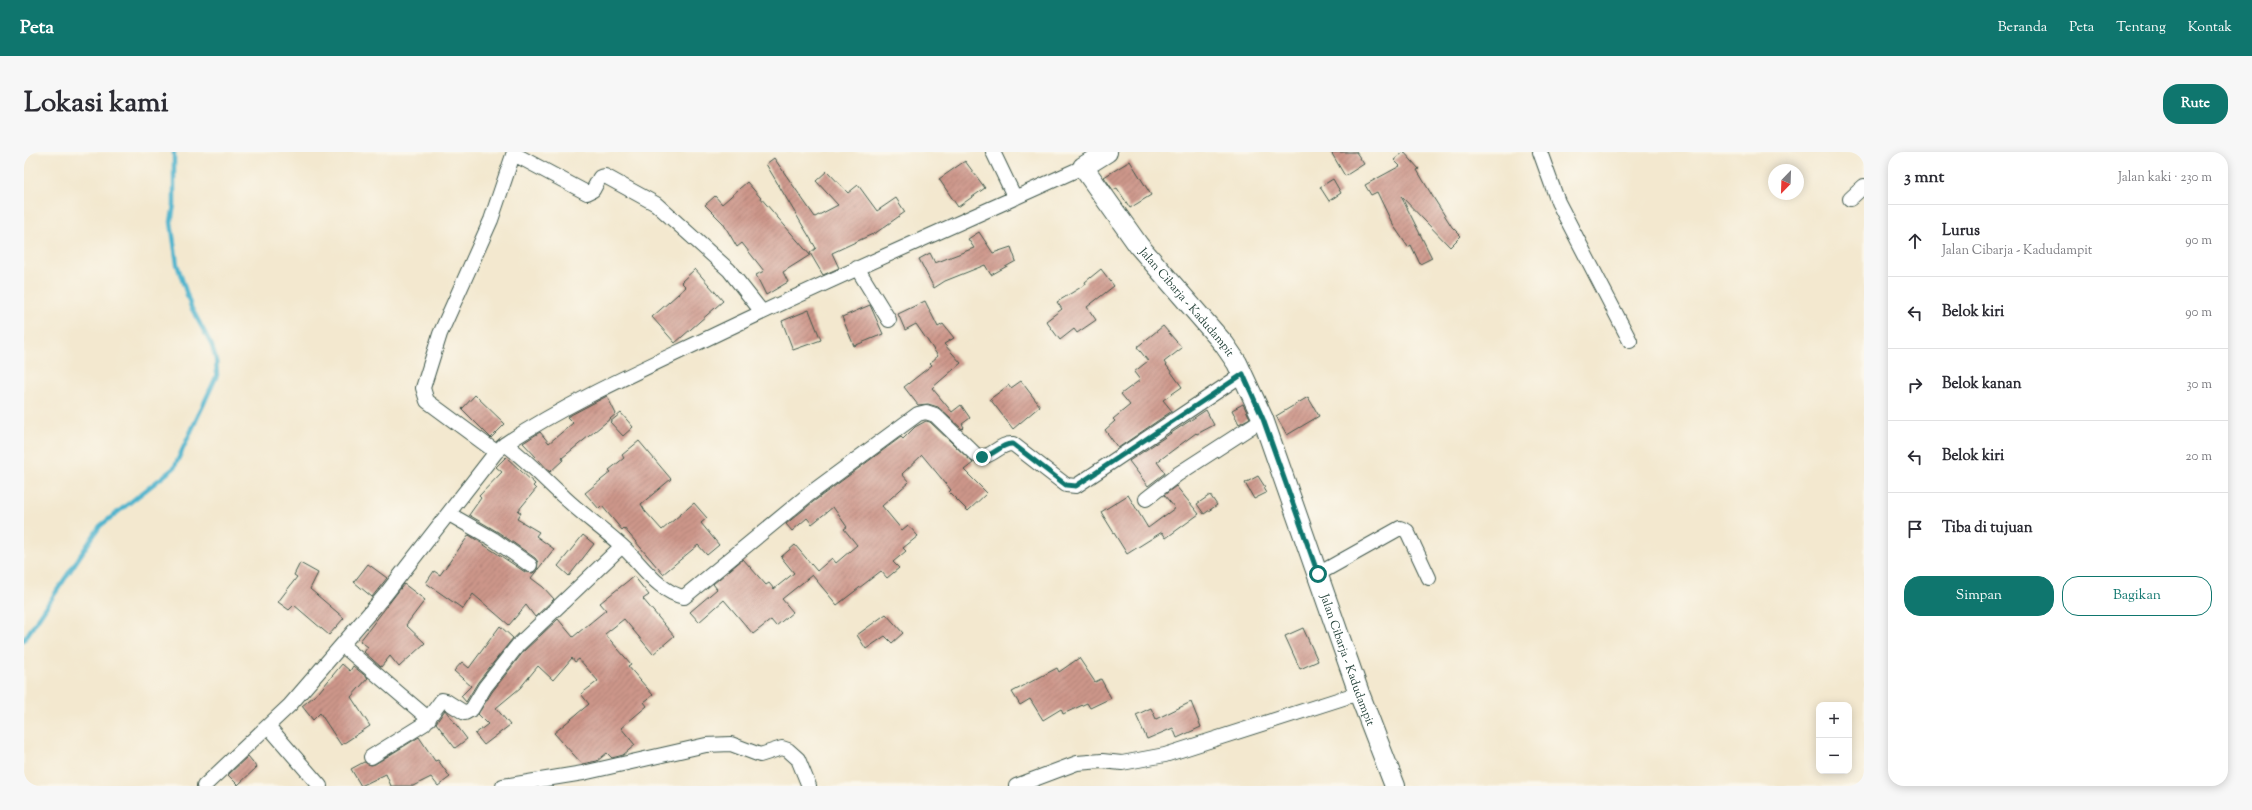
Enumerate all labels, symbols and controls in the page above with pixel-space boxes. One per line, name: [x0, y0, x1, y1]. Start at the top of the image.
text: Peta: [20, 15, 54, 42]
text: Beranda: [1998, 18, 2047, 38]
text: Peta: [2069, 18, 2094, 38]
text: Tentang: [2116, 18, 2166, 38]
text: Kontak: [2188, 18, 2232, 38]
text: Lokasi kami: [24, 84, 168, 124]
button: Rute: [2163, 84, 2228, 124]
north arrow: [1768, 164, 1804, 200]
text: 3 mnt: [1904, 166, 1944, 190]
text: Jalan kaki · 230 m: [2118, 169, 2212, 187]
text: Lurus: [1942, 221, 1980, 242]
icon: ahead: [1904, 230, 1926, 252]
text: 90 m: [2185, 232, 2212, 250]
text: Jalan Cibarja - Kadudampit: [1942, 242, 2092, 260]
street label: Jalan Cibarja - Kadudampit: [1134, 243, 1238, 361]
icon: left: [1904, 302, 1926, 324]
text: Belok kiri: [1942, 302, 2004, 323]
text: 90 m: [2185, 304, 2212, 322]
icon: right: [1904, 374, 1926, 396]
text: Belok kanan: [1942, 374, 2022, 395]
text: 30 m: [2186, 376, 2212, 394]
icon: left: [1904, 446, 1926, 468]
text: Belok kiri: [1942, 446, 2004, 467]
route end: [973, 448, 991, 466]
text: 20 m: [2186, 448, 2212, 466]
icon: arrive: [1904, 518, 1926, 540]
text: Tiba di tujuan: [1942, 518, 2033, 539]
route start: [1309, 565, 1327, 583]
button: Simpan: [1904, 576, 2054, 616]
button: Bagikan: [2062, 576, 2212, 616]
street label: Jalan Cibarja - Kadudampit: [1315, 591, 1379, 729]
map controls: [1816, 702, 1852, 774]
button: +: [1816, 702, 1852, 738]
button: −: [1816, 738, 1852, 774]

